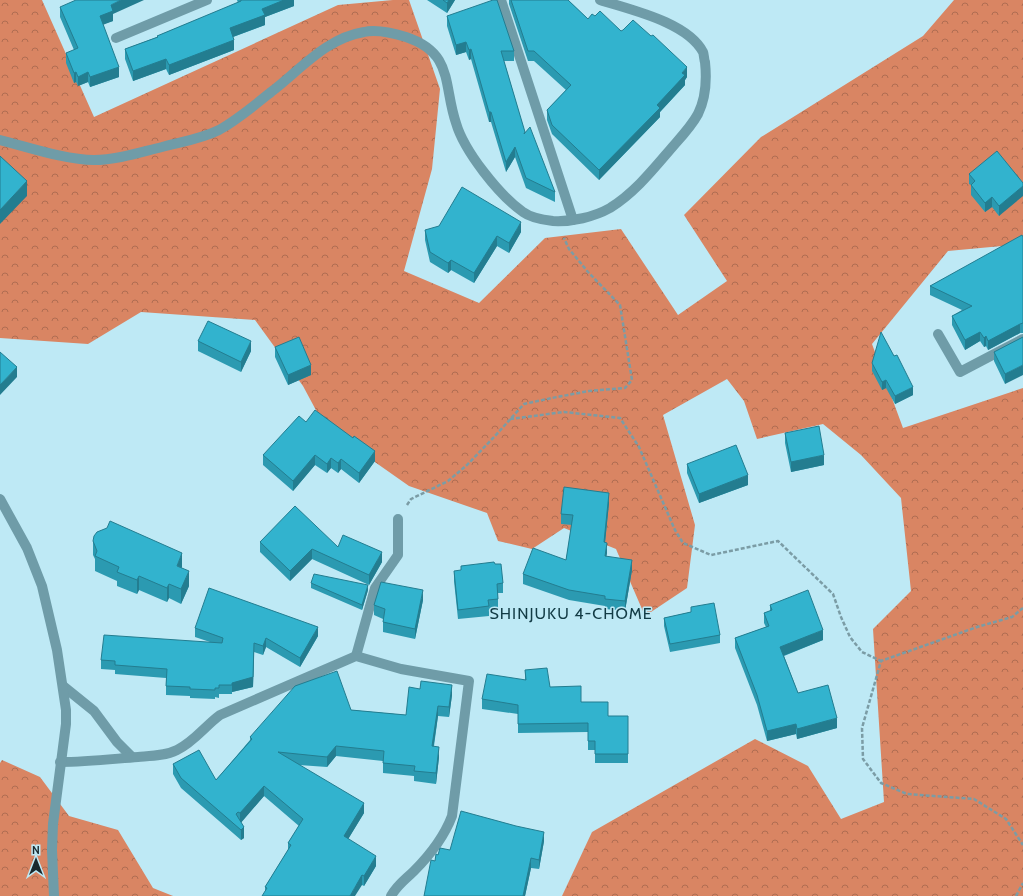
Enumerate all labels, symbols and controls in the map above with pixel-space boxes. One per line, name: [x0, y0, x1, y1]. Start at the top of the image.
district label: SHINJUKU 4-CHOME: [489, 604, 653, 623]
north arrow: [16, 840, 56, 880]
text: N: [32, 843, 40, 857]

